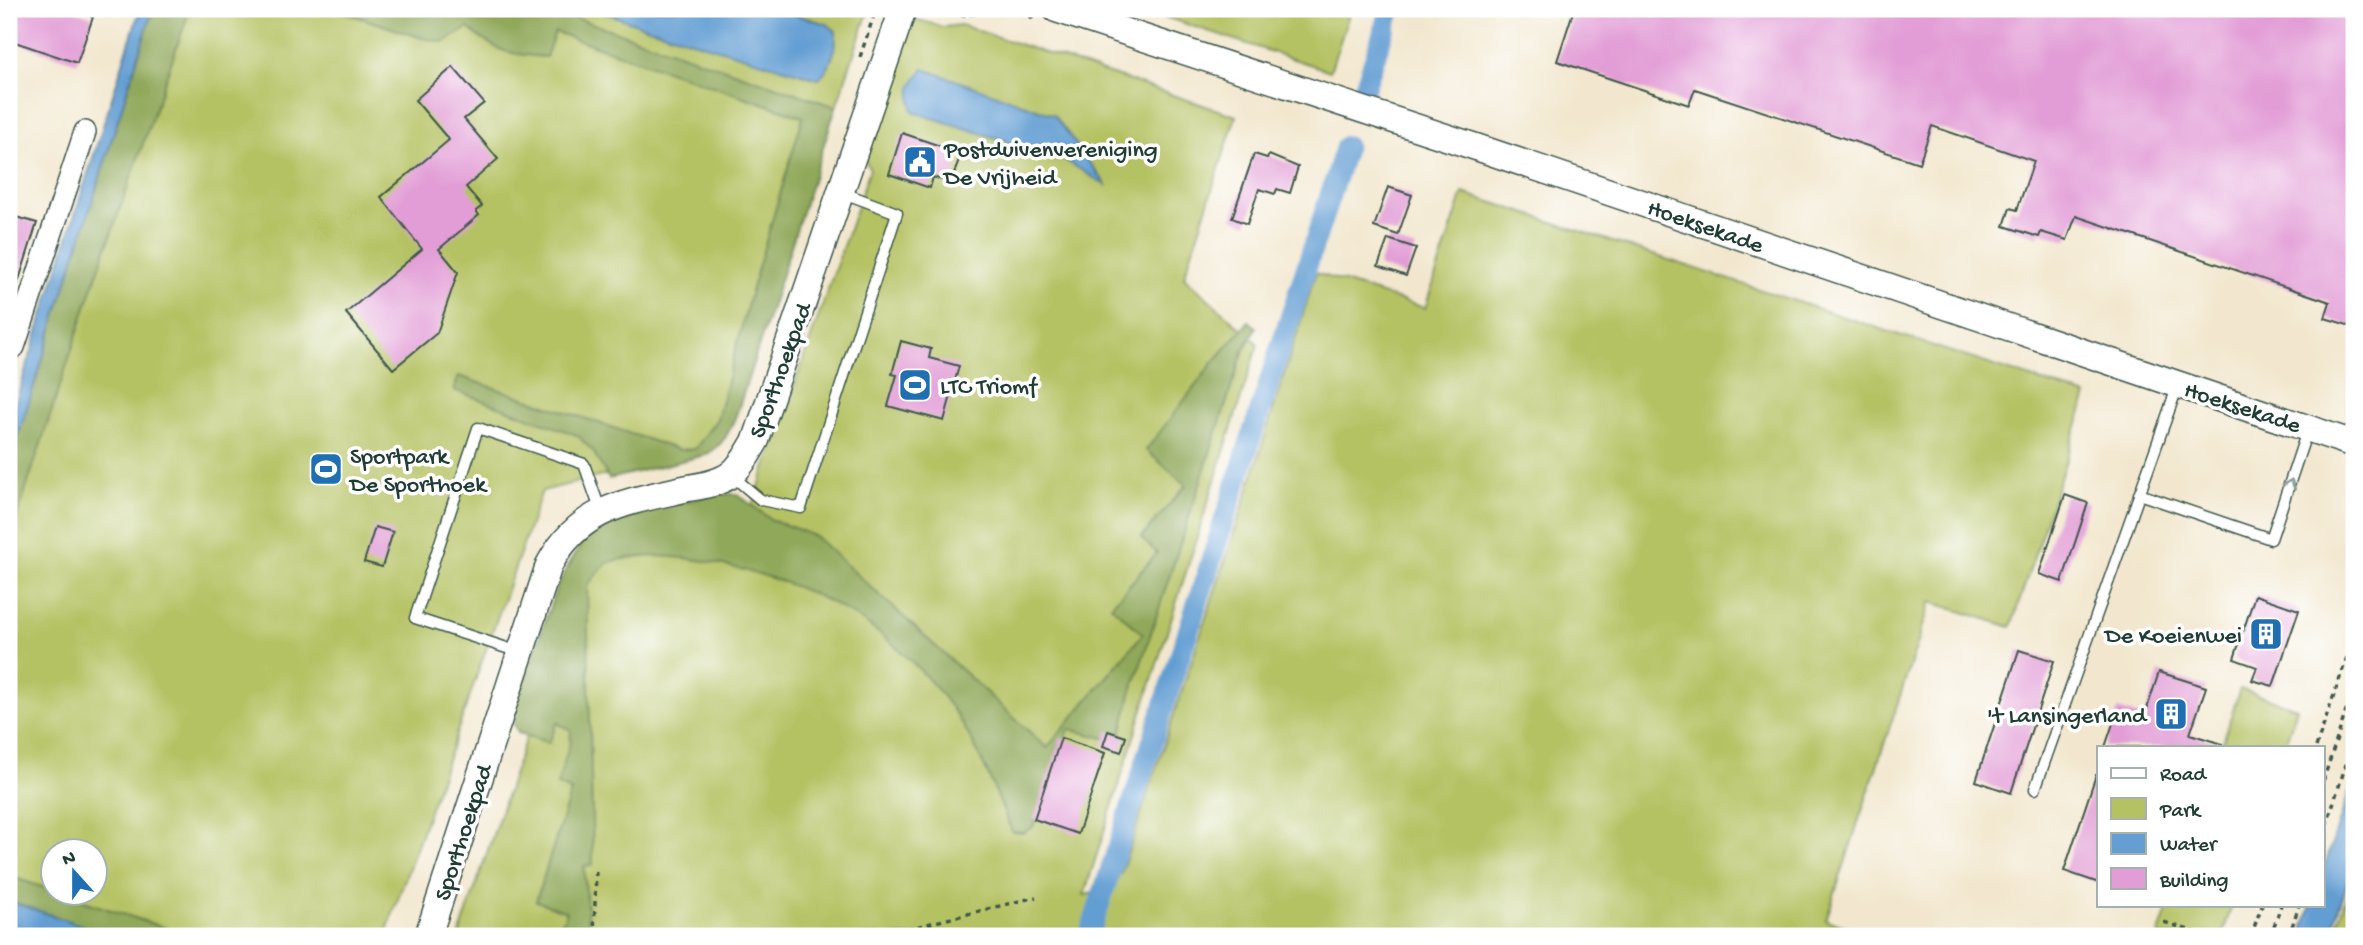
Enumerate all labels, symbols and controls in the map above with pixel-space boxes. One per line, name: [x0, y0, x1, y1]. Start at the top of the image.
place label: Postduivenvereniging De Vrijheid: [942, 137, 1158, 194]
public building icon: Postduivenvereniging De Vrijheid: [901, 143, 939, 181]
street label: Hoeksekade: [1643, 195, 1767, 262]
street label: Sporthoekpad: [744, 298, 821, 443]
sports icon: LTC Triomf: [896, 366, 934, 404]
place label: LTC Triomf: [940, 374, 1038, 403]
street label: Hoeksekade: [2180, 377, 2304, 442]
place label: Sportpark De Sporthoek: [348, 444, 488, 501]
sports icon: Sportpark De Sporthoek: [307, 450, 345, 488]
one-way arrow: [2282, 478, 2296, 490]
building icon: De Koeienwei: [2247, 615, 2285, 653]
place label: De Koeienwei: [2103, 623, 2242, 652]
building icon: 't Lansingerland: [2152, 695, 2190, 733]
place label: 't Lansingerland: [1987, 703, 2148, 732]
legend: [2097, 746, 2324, 906]
street label: Sporthoekpad: [430, 760, 502, 905]
text: Road: [2160, 764, 2208, 789]
text: Park: [2159, 800, 2203, 825]
text: Water: [2160, 834, 2218, 859]
north arrow: [38, 836, 108, 906]
text: N: [59, 846, 79, 872]
text: Building: [2159, 870, 2229, 895]

